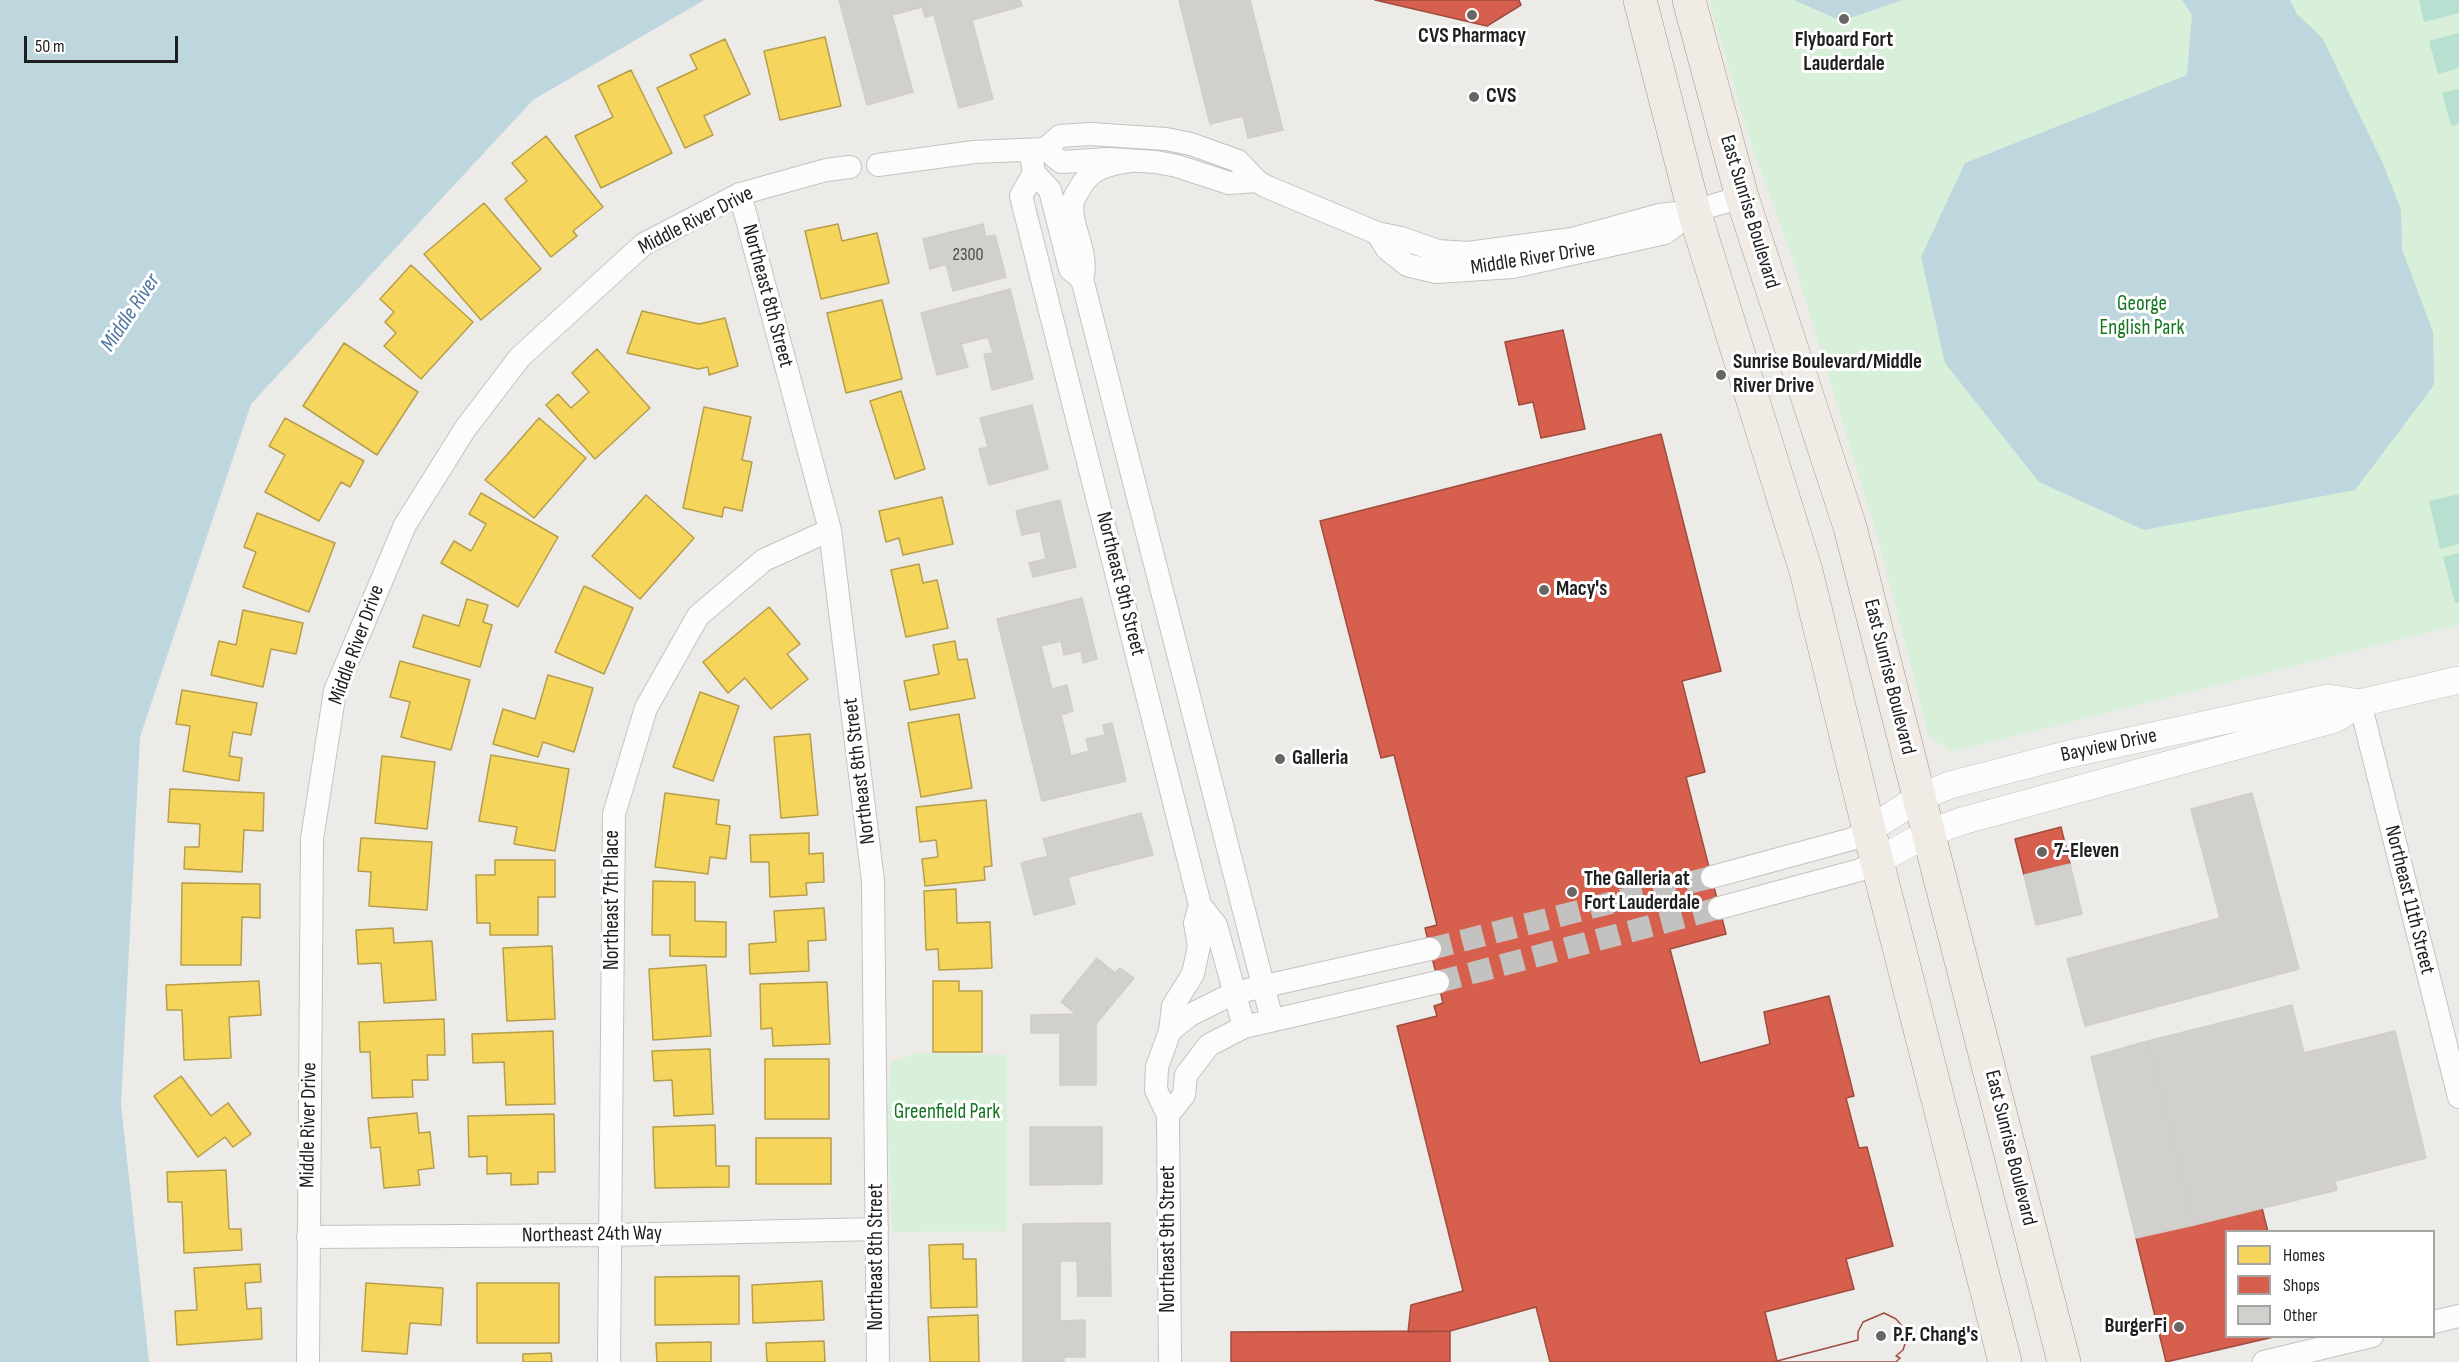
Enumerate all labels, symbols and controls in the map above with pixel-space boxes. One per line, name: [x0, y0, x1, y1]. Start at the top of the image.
marker: CVS Pharmacy: [1465, 8, 1479, 22]
marker: Flyboard Fort Lauderdale: [1837, 12, 1851, 26]
scale bar: [27, 24, 182, 62]
place label: CVS Pharmacy: [1418, 24, 1526, 50]
place label: Flyboard Fort Lauderdale: [1795, 28, 1893, 78]
text: 50 m: [35, 36, 65, 57]
place label: CVS: [1486, 84, 1517, 110]
marker: CVS: [1467, 90, 1481, 104]
street label: East Sunrise Boulevard: [1714, 132, 1784, 292]
street label: Middle River Drive: [634, 181, 758, 261]
street label: Northeast 8th Street: [736, 222, 798, 370]
street label: Middle River Drive: [1469, 237, 1597, 281]
house number: 2300: [952, 244, 984, 266]
water label: Middle River: [96, 269, 166, 357]
park label: George English Park: [2100, 292, 2184, 342]
place label: Sunrise Boulevard/Middle River Drive: [1733, 350, 1922, 400]
marker: Sunrise Boulevard/Middle River Drive: [1714, 368, 1728, 382]
street label: Northeast 9th Street: [1090, 509, 1150, 659]
place label: Macy's: [1556, 577, 1607, 603]
street label: Middle River Drive: [324, 582, 390, 708]
marker: Macy's: [1537, 583, 1551, 597]
street label: East Sunrise Boulevard: [1858, 597, 1920, 757]
street label: Northeast 8th Street: [839, 696, 881, 846]
street label: Bayview Drive: [2059, 724, 2159, 768]
place label: Galleria: [1292, 746, 1348, 772]
marker: Galleria: [1273, 752, 1287, 766]
street label: Northeast 11th Street: [2378, 823, 2440, 977]
street label: Northeast 7th Place: [600, 830, 626, 970]
place label: 7-Eleven: [2054, 839, 2119, 865]
marker: 7-Eleven: [2035, 845, 2049, 859]
place label: The Galleria at Fort Lauderdale: [1584, 867, 1700, 917]
marker: The Galleria at Fort Lauderdale: [1565, 885, 1579, 899]
street label: Middle River Drive: [295, 1062, 323, 1188]
street label: East Sunrise Boulevard: [1979, 1068, 2041, 1228]
park label: Greenfield Park: [894, 1100, 1000, 1126]
street label: Northeast 9th Street: [1156, 1165, 1182, 1313]
street label: Northeast 8th Street: [864, 1183, 890, 1331]
street label: Northeast 24th Way: [522, 1221, 662, 1249]
legend: [2225, 1230, 2435, 1338]
text: Homes: [2283, 1245, 2325, 1266]
text: Shops: [2283, 1275, 2320, 1296]
text: Other: [2283, 1305, 2317, 1326]
place label: BurgerFi: [2105, 1314, 2167, 1340]
marker: BurgerFi: [2172, 1320, 2186, 1334]
place label: P.F. Chang's: [1893, 1323, 1978, 1349]
marker: P.F. Chang's: [1874, 1329, 1888, 1343]

